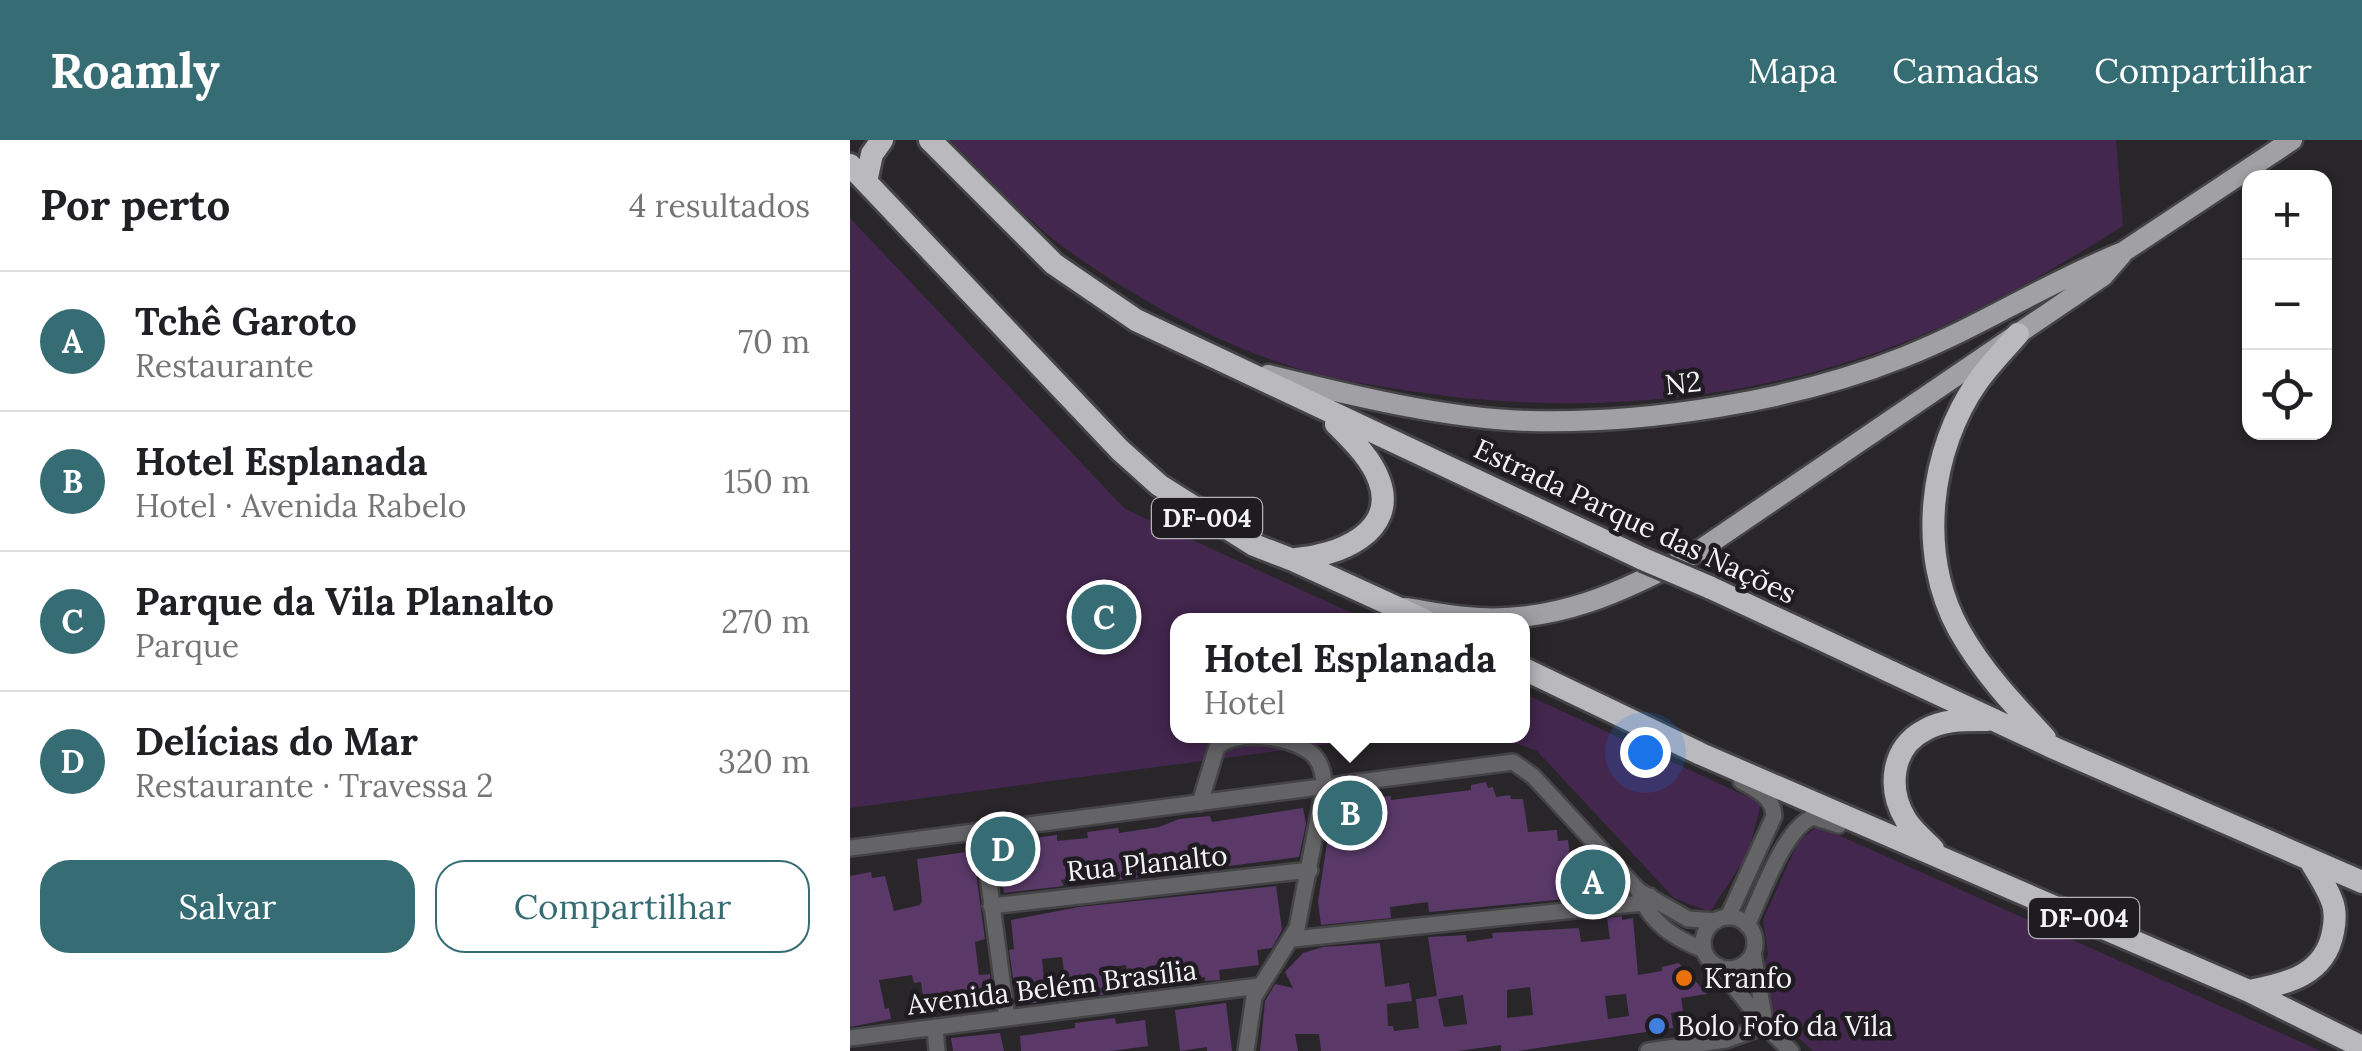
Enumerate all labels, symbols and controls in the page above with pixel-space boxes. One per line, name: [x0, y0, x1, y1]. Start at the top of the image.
text: Roamly: [50, 40, 220, 101]
text: Mapa: [1748, 48, 1837, 93]
text: Camadas: [1892, 48, 2039, 93]
text: Compartilhar: [2094, 48, 2312, 93]
map controls: [2242, 170, 2332, 440]
button: +: [2242, 170, 2332, 260]
text: Por perto: [40, 178, 230, 232]
text: 4 resultados: [629, 185, 810, 226]
button: −: [2242, 260, 2332, 350]
text: Tchê Garoto: [135, 297, 357, 345]
text: A: [62, 321, 83, 362]
text: 70 m: [738, 321, 810, 362]
text: Restaurante: [135, 345, 314, 386]
button: locate: [2242, 350, 2332, 440]
street label: N2: [1663, 363, 1703, 403]
street label: Estrada Parque das Nações: [1468, 430, 1802, 612]
text: Hotel Esplanada: [135, 437, 427, 485]
text: B: [62, 461, 83, 502]
text: 150 m: [724, 461, 810, 502]
text: Hotel · Avenida Rabelo: [135, 485, 466, 526]
road number: DF-004: [1152, 498, 1262, 538]
text: Parque da Vila Planalto: [135, 577, 554, 625]
pin: C: [1072, 580, 1136, 654]
text: C: [61, 601, 84, 642]
text: 270 m: [721, 601, 810, 642]
popup: [1170, 613, 1530, 743]
text: Parque: [135, 625, 239, 666]
text: Hotel Esplanada: [1204, 634, 1496, 682]
text: Hotel: [1204, 682, 1285, 723]
text: Delícias do Mar: [135, 717, 418, 765]
your location: [1620, 727, 1671, 778]
text: D: [60, 741, 85, 782]
text: 320 m: [718, 741, 810, 782]
text: Restaurante · Travessa 2: [135, 765, 494, 806]
pin: B: [1318, 776, 1382, 850]
pin: D: [970, 812, 1036, 886]
street label: Rua Planalto: [1065, 837, 1229, 889]
pin: A: [1560, 844, 1626, 920]
button: Salvar: [40, 860, 415, 953]
button: Compartilhar: [435, 860, 810, 953]
road number: DF-004: [2029, 898, 2139, 938]
street label: Avenida Belém Brasília: [904, 951, 1199, 1023]
place label: Kranfo: [1704, 960, 1792, 996]
marker: Kranfo: [1673, 967, 1695, 989]
place label: Bolo Fofo da Vila: [1677, 1008, 1893, 1044]
marker: Bolo Fofo da Vila: [1646, 1015, 1668, 1037]

